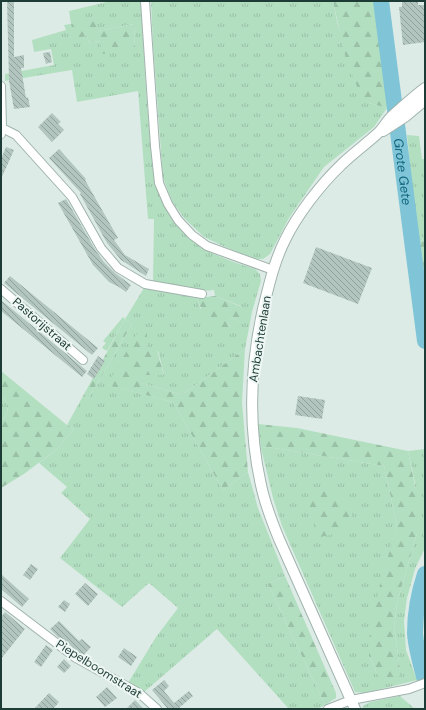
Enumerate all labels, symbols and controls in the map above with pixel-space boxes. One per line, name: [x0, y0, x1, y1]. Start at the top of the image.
water label: Grote Gete: [390, 137, 415, 206]
street label: Pastorijstraat: [9, 294, 75, 354]
street label: Ambachtenlaan: [245, 295, 275, 383]
street label: Piepelboomstraat: [53, 636, 145, 702]

